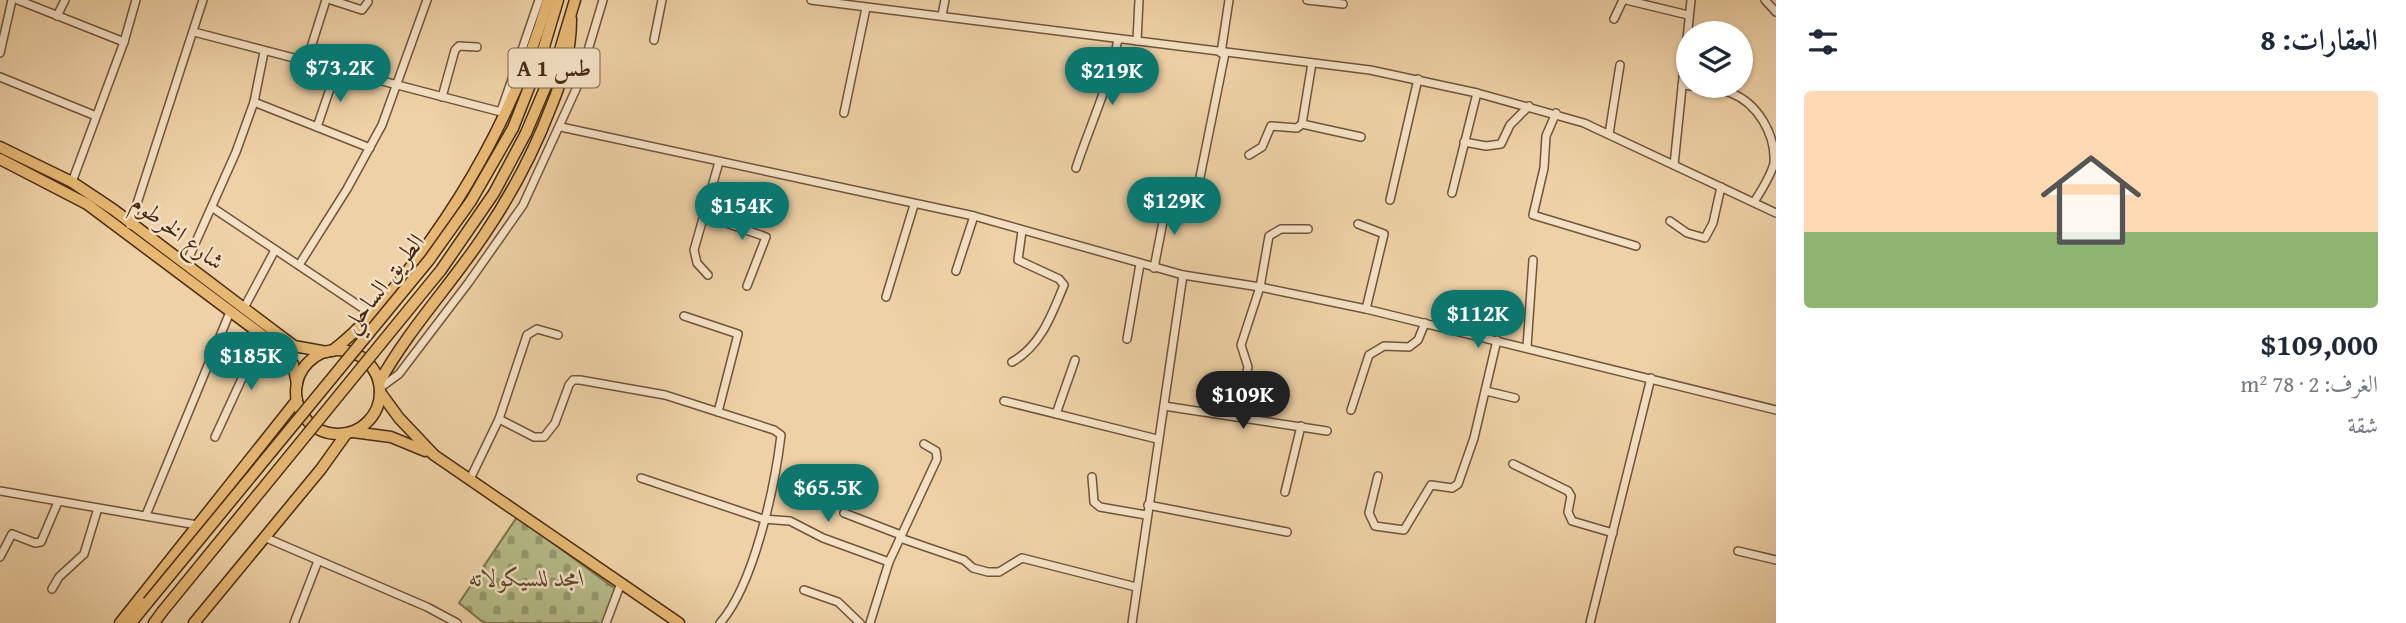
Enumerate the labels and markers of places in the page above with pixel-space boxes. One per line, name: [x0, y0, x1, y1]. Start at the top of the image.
pin: $73.2K: [283, 44, 397, 104]
pin: $219K: [1063, 48, 1161, 107]
pin: $129K: [1125, 177, 1223, 237]
pin: $154K: [693, 182, 791, 242]
pin: $112K: [1429, 290, 1527, 350]
pin: $185K: [202, 332, 300, 392]
pin: $109K: [1194, 372, 1292, 431]
pin: $65.5K: [771, 464, 885, 524]

